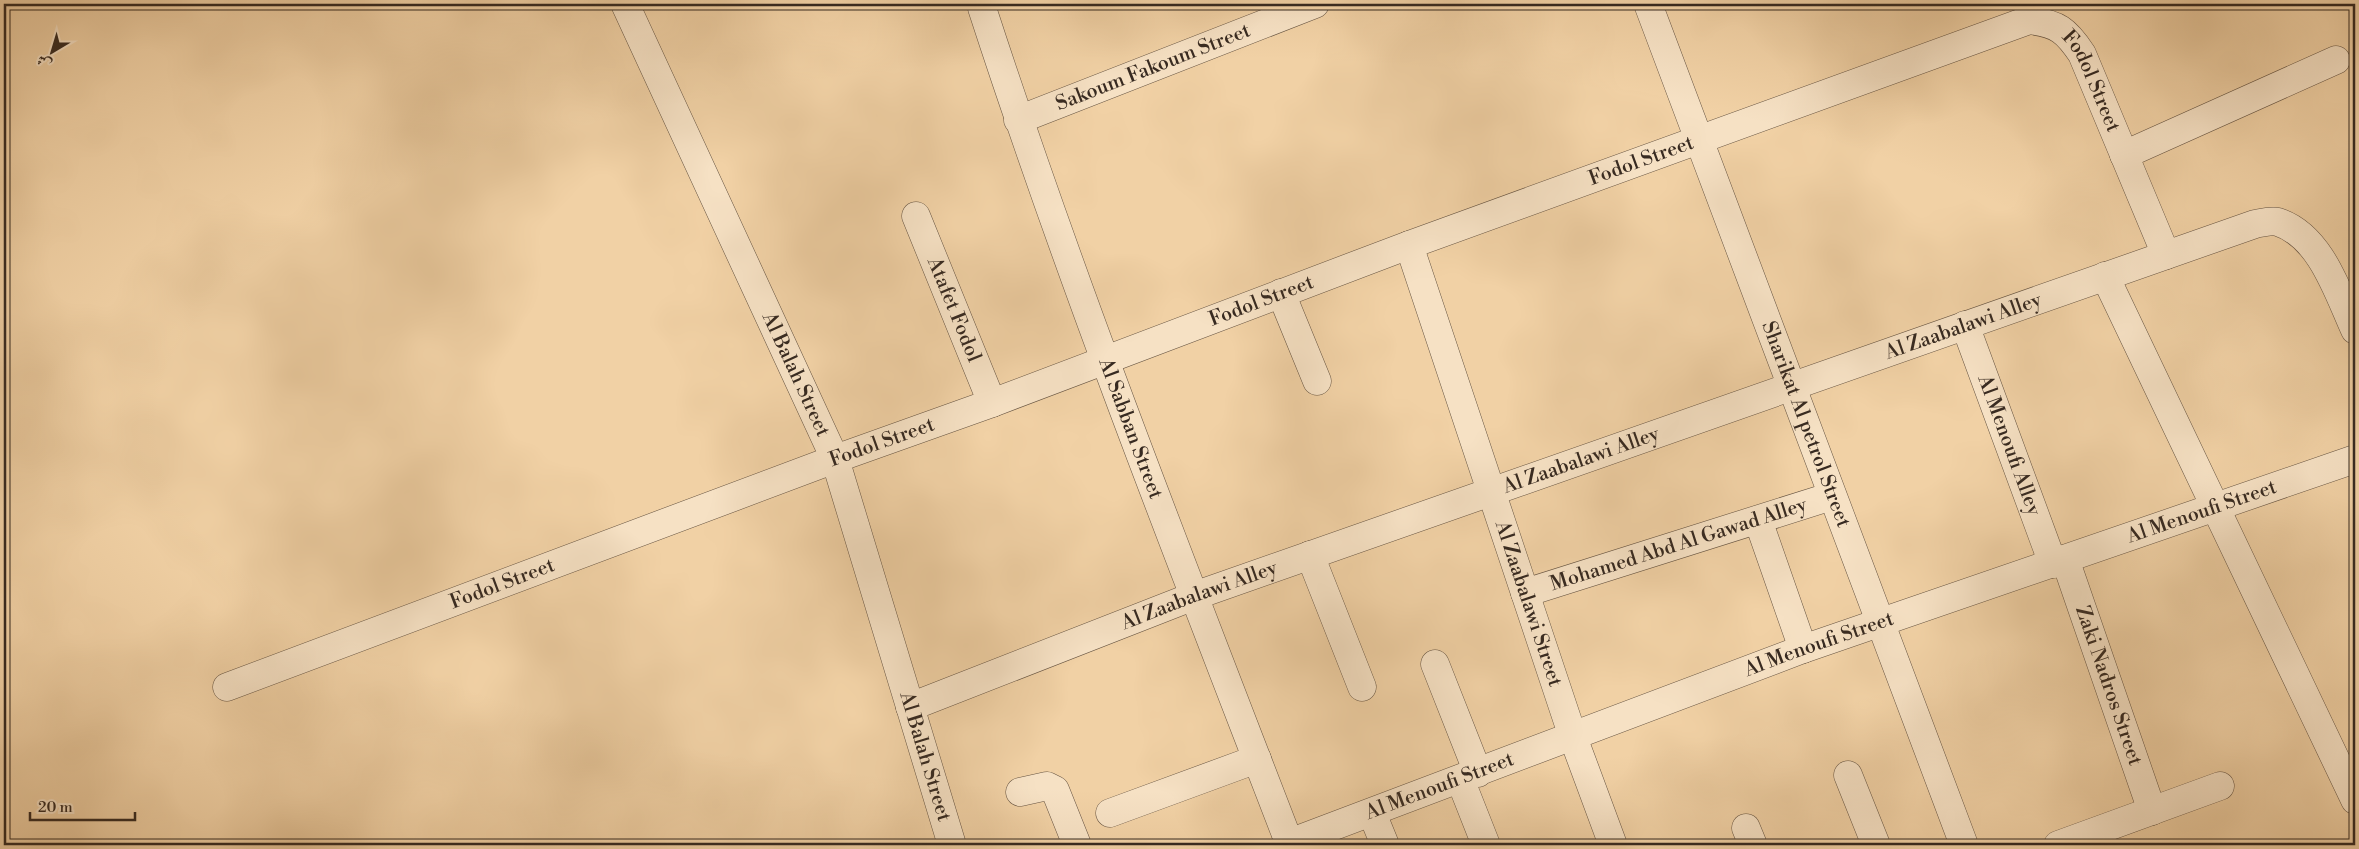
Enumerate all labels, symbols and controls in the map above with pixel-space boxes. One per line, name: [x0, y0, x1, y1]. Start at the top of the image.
street label: Sakoum Fakoum Street: [1052, 18, 1254, 117]
street label: Fodol Street: [2056, 25, 2126, 136]
north arrow: [28, 28, 78, 78]
text: ش: [34, 50, 56, 73]
street label: Fodol Street: [1585, 130, 1697, 191]
street label: Atafet Fodol: [921, 253, 987, 366]
street label: Fodol Street: [1205, 270, 1317, 332]
street label: Al Zaabalawi Alley: [1881, 287, 2045, 366]
street label: Al Balah Street: [756, 307, 835, 441]
street label: Sharikat Al petrol Street: [1756, 318, 1856, 531]
street label: Al Sabban Street: [1092, 354, 1168, 503]
street label: Al Menoufi Alley: [1972, 370, 2047, 519]
street label: Fodol Street: [826, 412, 938, 473]
street label: Al Zaabalawi Alley: [1498, 421, 1663, 500]
street label: Al Menoufi Street: [2122, 474, 2280, 549]
street label: Mohamed Abd Al Gawad Alley: [1547, 492, 1810, 597]
street label: Al Zaabalawi Street: [1489, 516, 1568, 690]
street label: Fodol Street: [446, 553, 558, 615]
street label: Al Zaabalawi Alley: [1117, 555, 1281, 636]
street label: Zaki Nadros Street: [2070, 603, 2148, 769]
street label: Al Menoufi Street: [1740, 606, 1897, 683]
street label: Al Balah Street: [893, 688, 957, 824]
street label: Al Menoufi Street: [1361, 747, 1517, 826]
scale bar: [30, 789, 135, 821]
text: 20 m: [38, 798, 73, 817]

